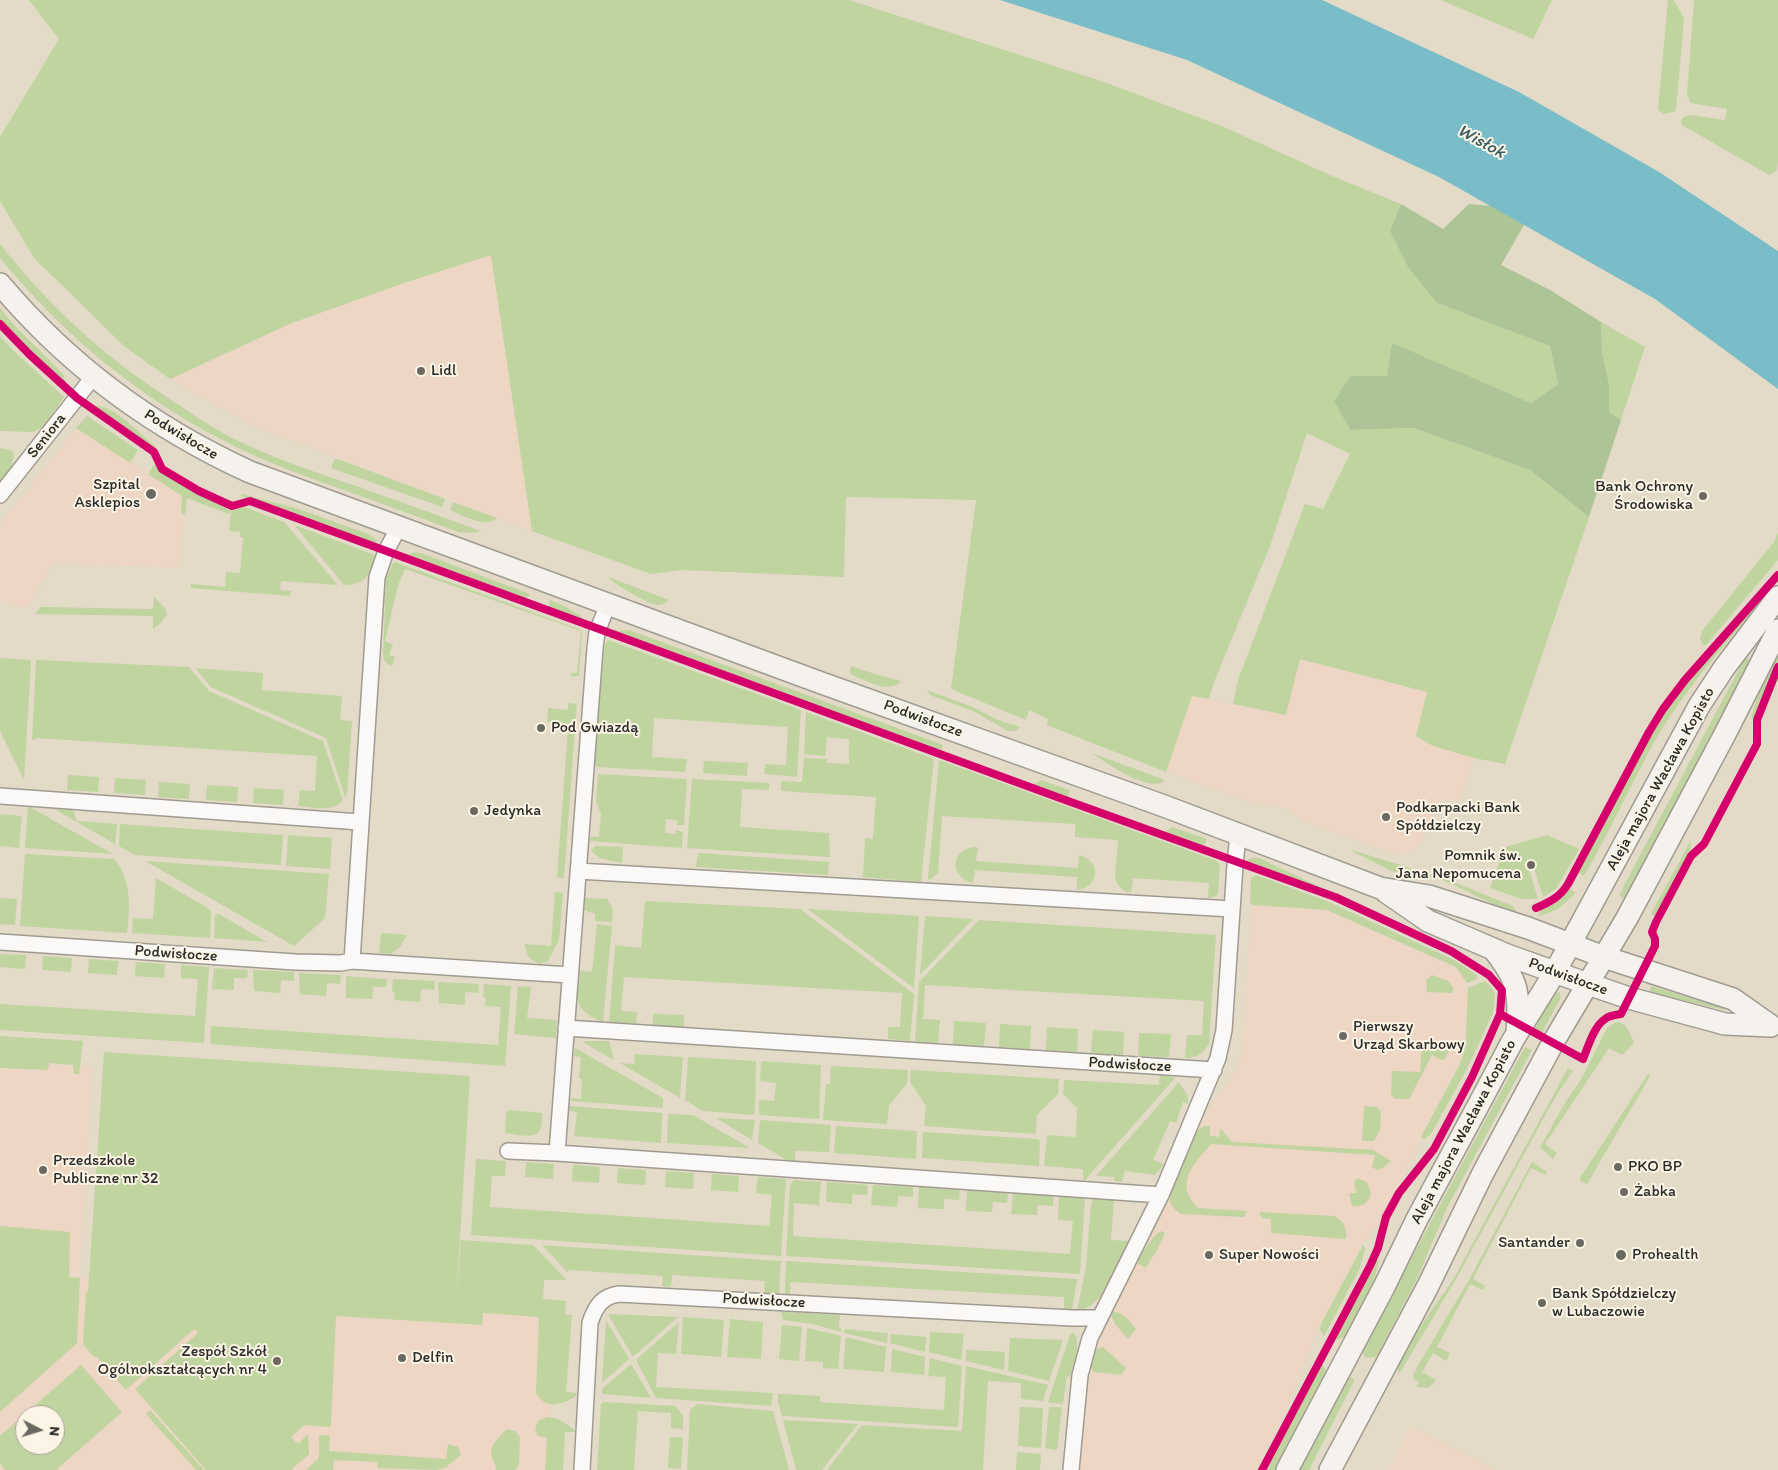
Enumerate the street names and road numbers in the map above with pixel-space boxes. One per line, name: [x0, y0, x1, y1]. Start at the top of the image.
street label: Podwisłocze: [140, 405, 222, 465]
street label: Seniora: [23, 410, 71, 462]
street label: Aleja majora Wacława Kopisto: [1603, 684, 1719, 874]
street label: Podwisłocze: [881, 696, 965, 742]
street label: Podwisłocze: [134, 942, 218, 966]
street label: Podwisłocze: [1526, 954, 1610, 1000]
street label: Aleja majora Wacława Kopisto: [1407, 1036, 1521, 1228]
street label: Podwisłocze: [1088, 1053, 1172, 1077]
street label: Podwisłocze: [722, 1289, 806, 1313]

